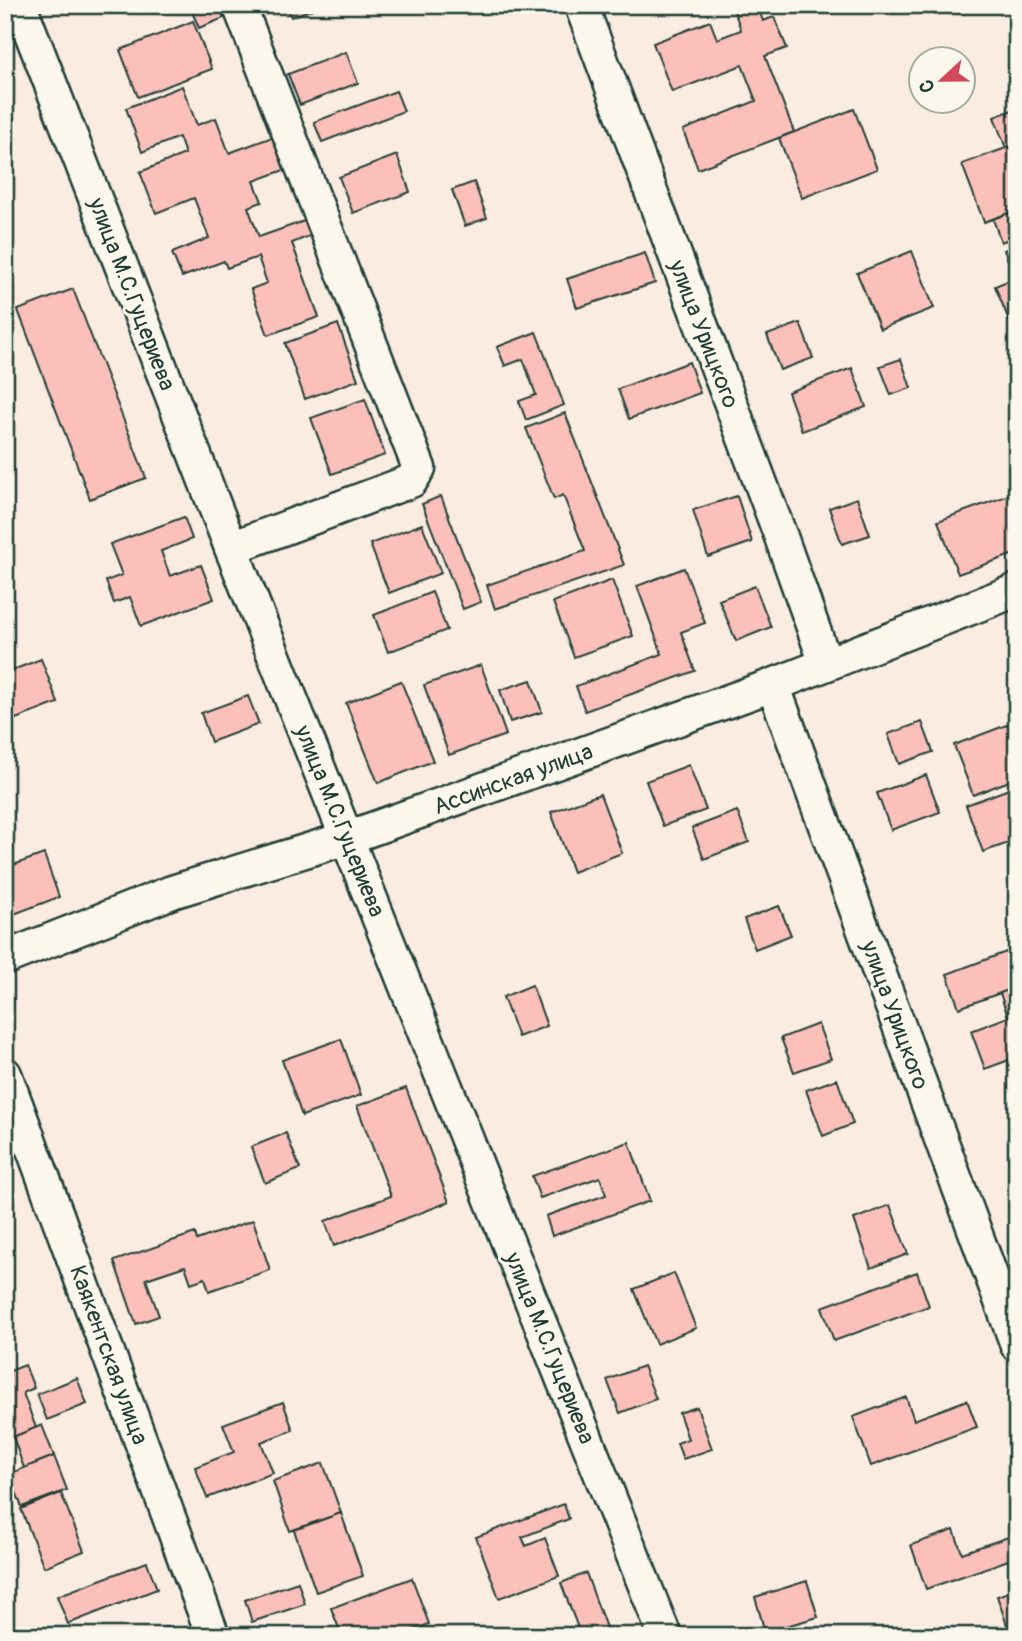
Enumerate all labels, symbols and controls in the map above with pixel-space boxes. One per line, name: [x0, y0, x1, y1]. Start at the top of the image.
north arrow: [906, 46, 976, 116]
text: С: [914, 76, 940, 96]
street label: улица М.С.Гуцериева: [82, 193, 182, 394]
street label: улица Урицкого: [662, 255, 745, 412]
street label: улица М.С.Гуцериева: [288, 720, 392, 921]
street label: Ассинская улица: [429, 737, 597, 821]
street label: улица Урицкого: [854, 936, 935, 1093]
street label: улица М.С.Гуцериева: [498, 1247, 602, 1448]
street label: Каякентская улица: [63, 1262, 155, 1448]

